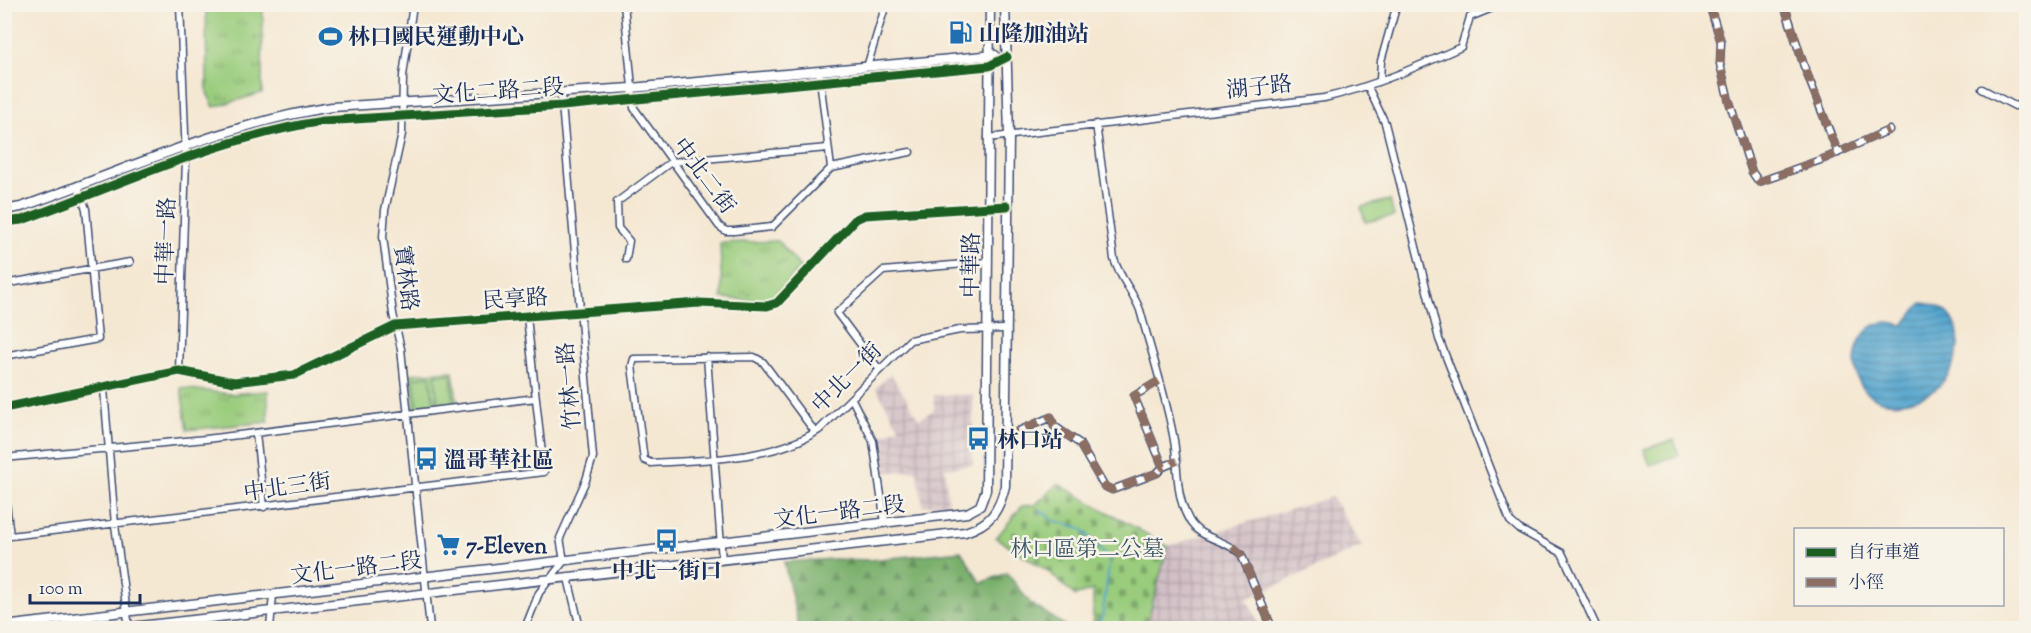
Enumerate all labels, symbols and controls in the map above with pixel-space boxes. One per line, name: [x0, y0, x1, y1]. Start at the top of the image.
fuel station icon: 山隆加油站: [948, 20, 974, 46]
place label: 山隆加油站: [979, 20, 1089, 52]
sports icon: 林口國民運動中心: [317, 23, 343, 49]
place label: 林口國民運動中心: [348, 23, 524, 55]
street label: 湖子路: [1225, 70, 1294, 108]
street label: 文化二路二段: [431, 72, 565, 114]
street label: 中北二街: [663, 132, 742, 222]
street label: 中華一路: [150, 197, 186, 286]
street label: 中華路: [956, 232, 990, 298]
street label: 寶林路: [384, 244, 424, 313]
street label: 民享路: [481, 283, 549, 319]
street label: 中北一街: [806, 337, 891, 422]
street label: 竹林一路: [551, 341, 591, 431]
bus stop icon: 林口站: [966, 426, 992, 452]
place label: 林口站: [997, 426, 1063, 458]
bus stop icon: 溫哥華社區: [413, 446, 439, 472]
place label: 溫哥華社區: [444, 446, 554, 478]
street label: 中北三街: [242, 467, 333, 511]
street label: 文化一路二段: [772, 490, 907, 538]
bus stop icon: 中北一街口: [654, 528, 680, 554]
legend: [1794, 528, 2004, 606]
supermarket icon: 7-Eleven: [435, 532, 461, 558]
place label: 7-Eleven: [466, 532, 547, 564]
park label: 林口區第二公墓: [1010, 535, 1164, 567]
text: 自行車道: [1848, 541, 1920, 567]
street label: 文化一路二段: [289, 546, 424, 594]
place label: 中北一街口: [612, 557, 722, 589]
scale bar: [30, 567, 140, 605]
text: 小徑: [1848, 571, 1884, 597]
text: 100 m: [39, 577, 83, 603]

